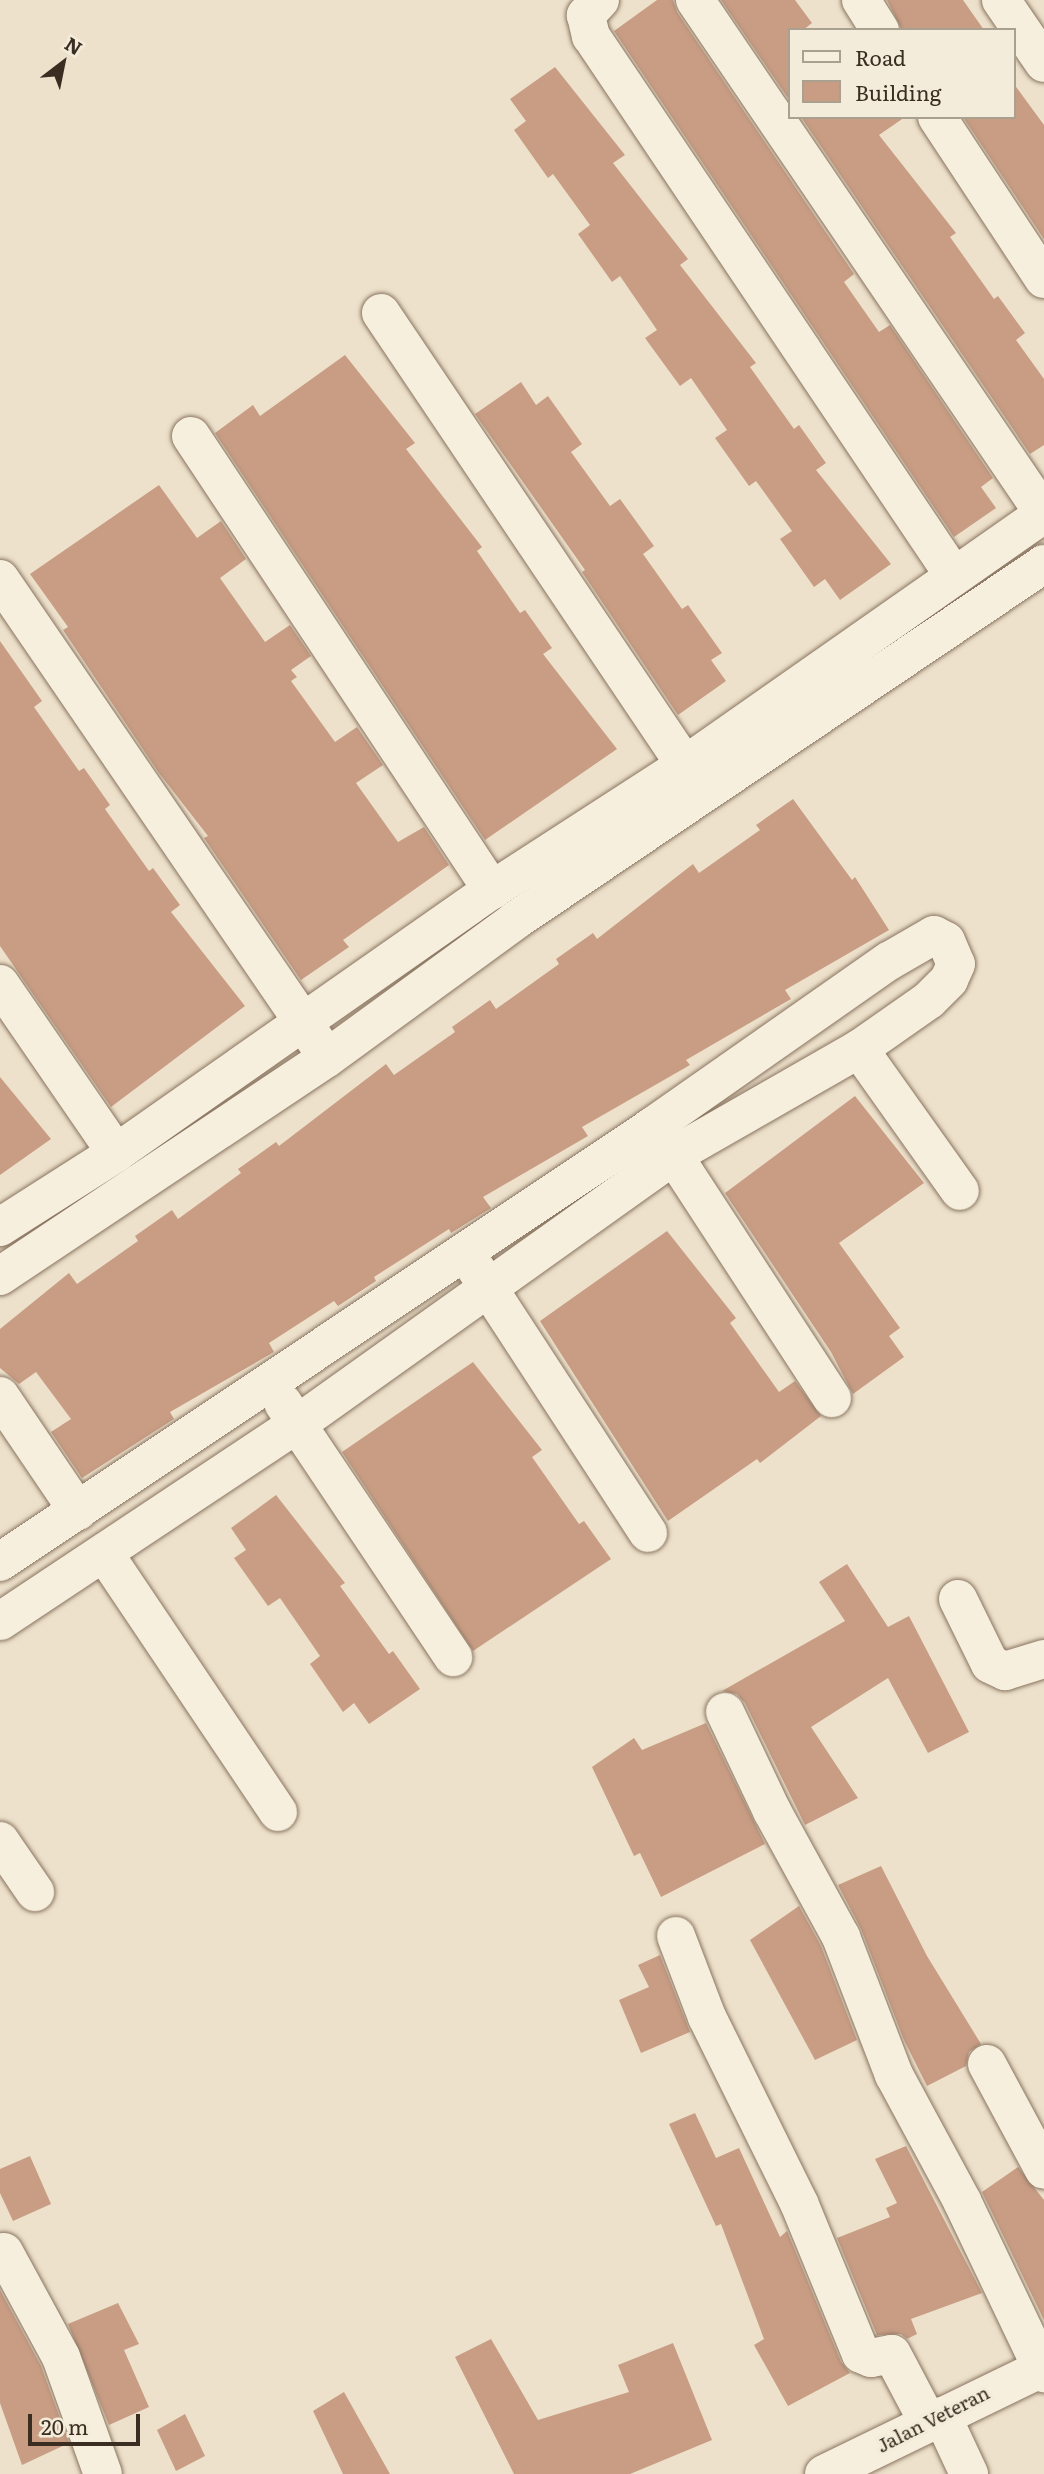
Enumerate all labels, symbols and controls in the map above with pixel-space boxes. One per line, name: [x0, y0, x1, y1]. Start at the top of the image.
north arrow: [28, 28, 98, 98]
legend: [788, 28, 1016, 119]
text: N: [60, 29, 88, 61]
text: Road: [855, 41, 906, 72]
text: Building: [855, 76, 941, 107]
street label: Jalan Veteran: [873, 2381, 993, 2457]
scale bar: [32, 2400, 144, 2444]
text: 20 m: [41, 2410, 88, 2441]

